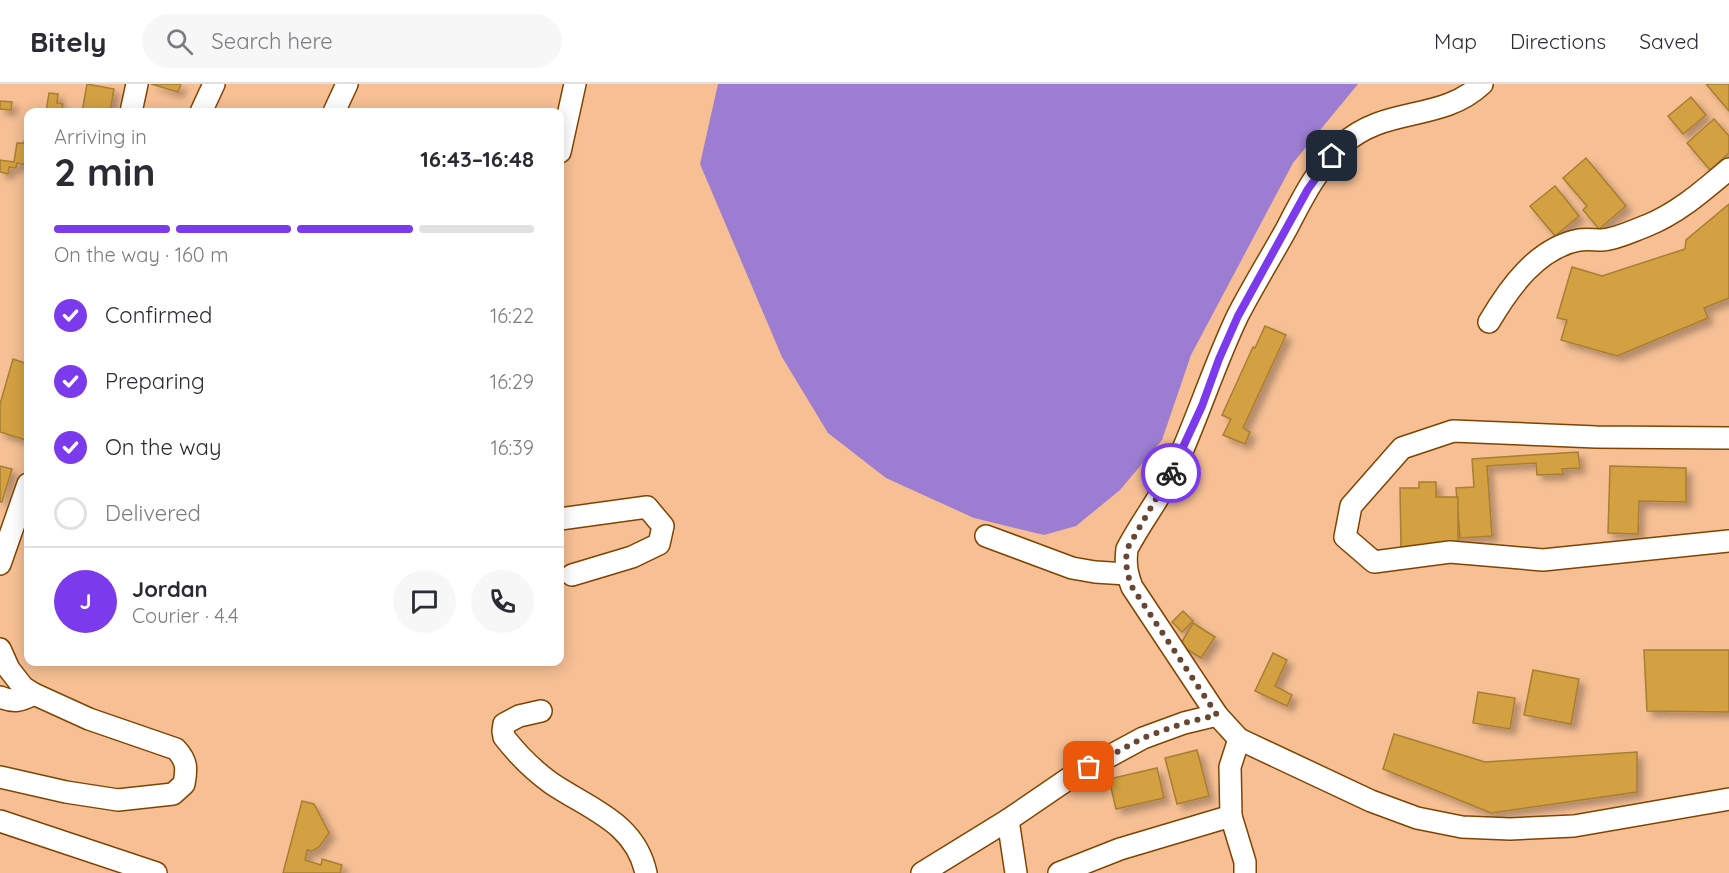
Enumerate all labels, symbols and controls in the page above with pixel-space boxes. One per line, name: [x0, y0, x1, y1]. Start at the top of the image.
search box: [142, 14, 562, 68]
text: Bitely: [30, 24, 106, 59]
icon: search: [163, 25, 196, 58]
text: Search here: [211, 27, 333, 55]
text: Map: [1434, 28, 1477, 54]
text: Directions: [1510, 28, 1606, 54]
text: Saved: [1639, 28, 1699, 54]
text: Arriving in: [54, 124, 147, 149]
pin: [1306, 130, 1357, 181]
icon: home: [1315, 139, 1348, 172]
text: 16:43–16:48: [420, 145, 534, 173]
text: 2 min: [54, 147, 156, 196]
text: On the way · 160 m: [54, 242, 228, 267]
icon: check: [54, 299, 87, 332]
text: Confirmed: [105, 301, 212, 329]
text: 16:22: [490, 303, 534, 328]
icon: check: [54, 365, 87, 398]
text: Preparing: [105, 367, 205, 395]
text: 16:29: [490, 369, 534, 394]
icon: check: [54, 431, 87, 464]
text: On the way: [105, 433, 221, 461]
text: 16:39: [490, 435, 534, 460]
courier: [1141, 443, 1201, 503]
icon: bike: [1155, 457, 1188, 490]
text: Delivered: [105, 499, 201, 527]
button: chat: [393, 570, 456, 633]
button: phone: [471, 570, 534, 633]
text: Jordan: [132, 575, 208, 603]
text: J: [79, 587, 92, 615]
text: Courier · 4.4: [132, 603, 238, 628]
pin: [1063, 741, 1114, 792]
icon: bag: [1072, 750, 1105, 783]

